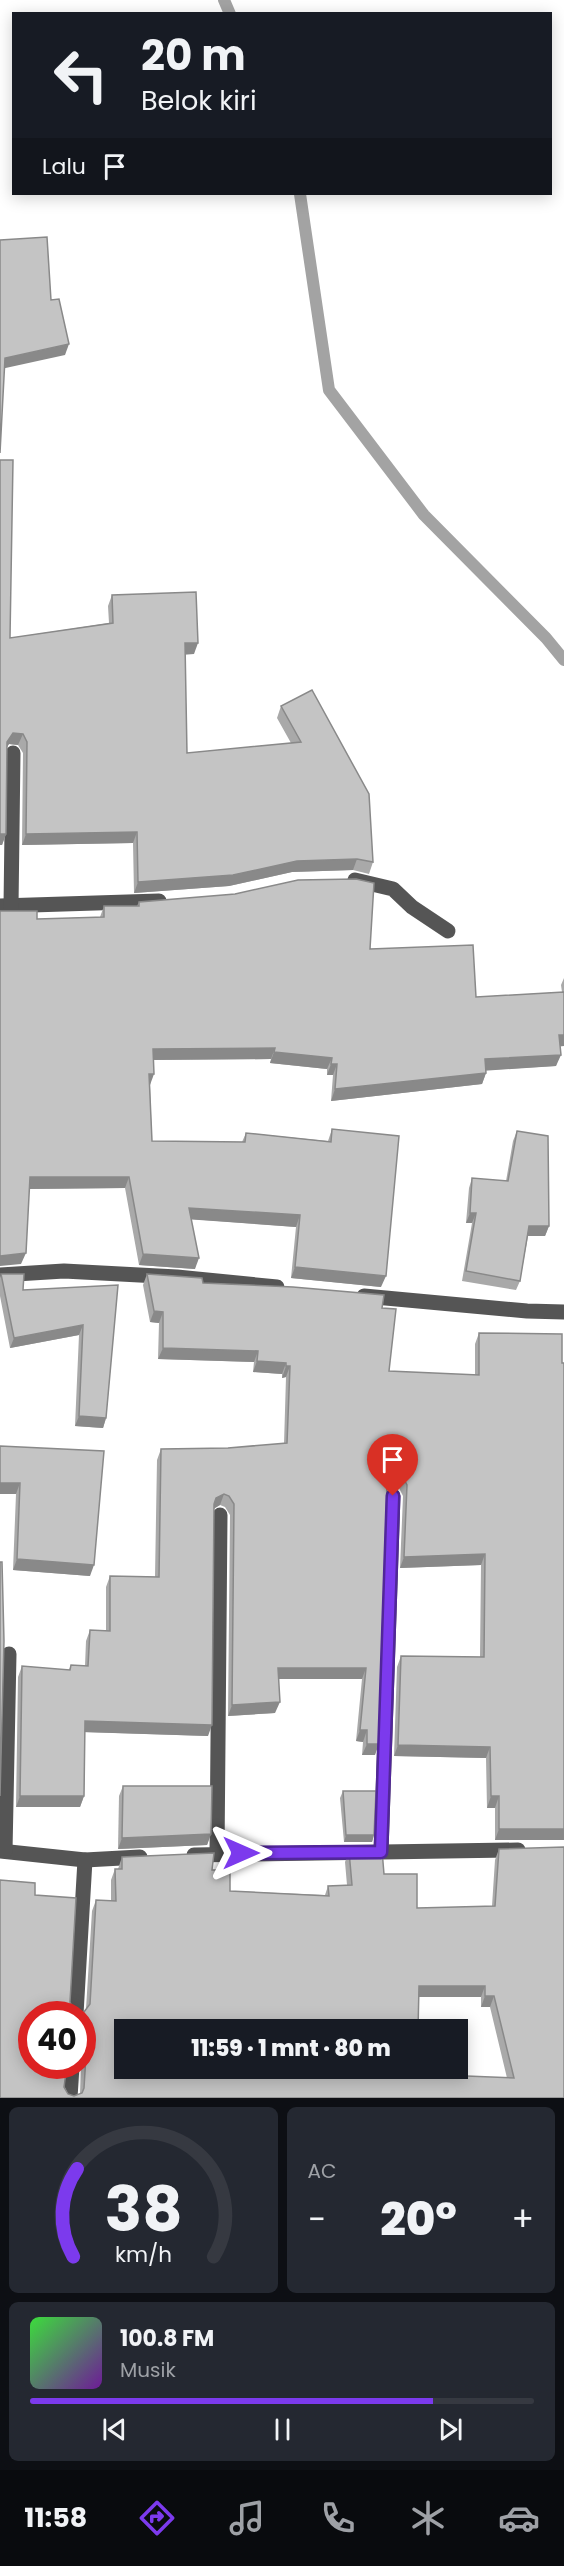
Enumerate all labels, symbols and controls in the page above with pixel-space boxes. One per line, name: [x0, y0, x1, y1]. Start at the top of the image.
text: 20 m: [141, 26, 246, 85]
icon: left: [42, 36, 120, 114]
text: Belok kiri: [141, 82, 257, 119]
icon: arrive: [98, 150, 131, 183]
text: Lalu: [42, 151, 86, 182]
pin: [367, 1434, 418, 1496]
icon: arrive: [376, 1443, 409, 1476]
position arrow: [209, 1821, 273, 1885]
speed limit sign: 40: [18, 2001, 96, 2079]
text: 11:59 · 1 mnt · 80 m: [191, 2033, 391, 2064]
text: AC: [308, 2157, 336, 2185]
text: 38: [104, 2165, 182, 2253]
text: 20°: [380, 2188, 457, 2251]
text: −: [308, 2196, 326, 2243]
text: +: [511, 2196, 534, 2243]
text: km/h: [115, 2239, 172, 2270]
text: 100.8 FM: [120, 2323, 214, 2354]
text: Musik: [120, 2356, 176, 2384]
icon: previous: [98, 2413, 131, 2446]
icon: pause: [266, 2413, 299, 2446]
icon: next: [434, 2413, 467, 2446]
icon: directions: [136, 2497, 178, 2539]
icon: music: [226, 2497, 268, 2539]
icon: phone: [317, 2497, 359, 2539]
icon: climate: [407, 2497, 449, 2539]
icon: car: [498, 2497, 540, 2539]
text: 11:58: [24, 2499, 87, 2536]

